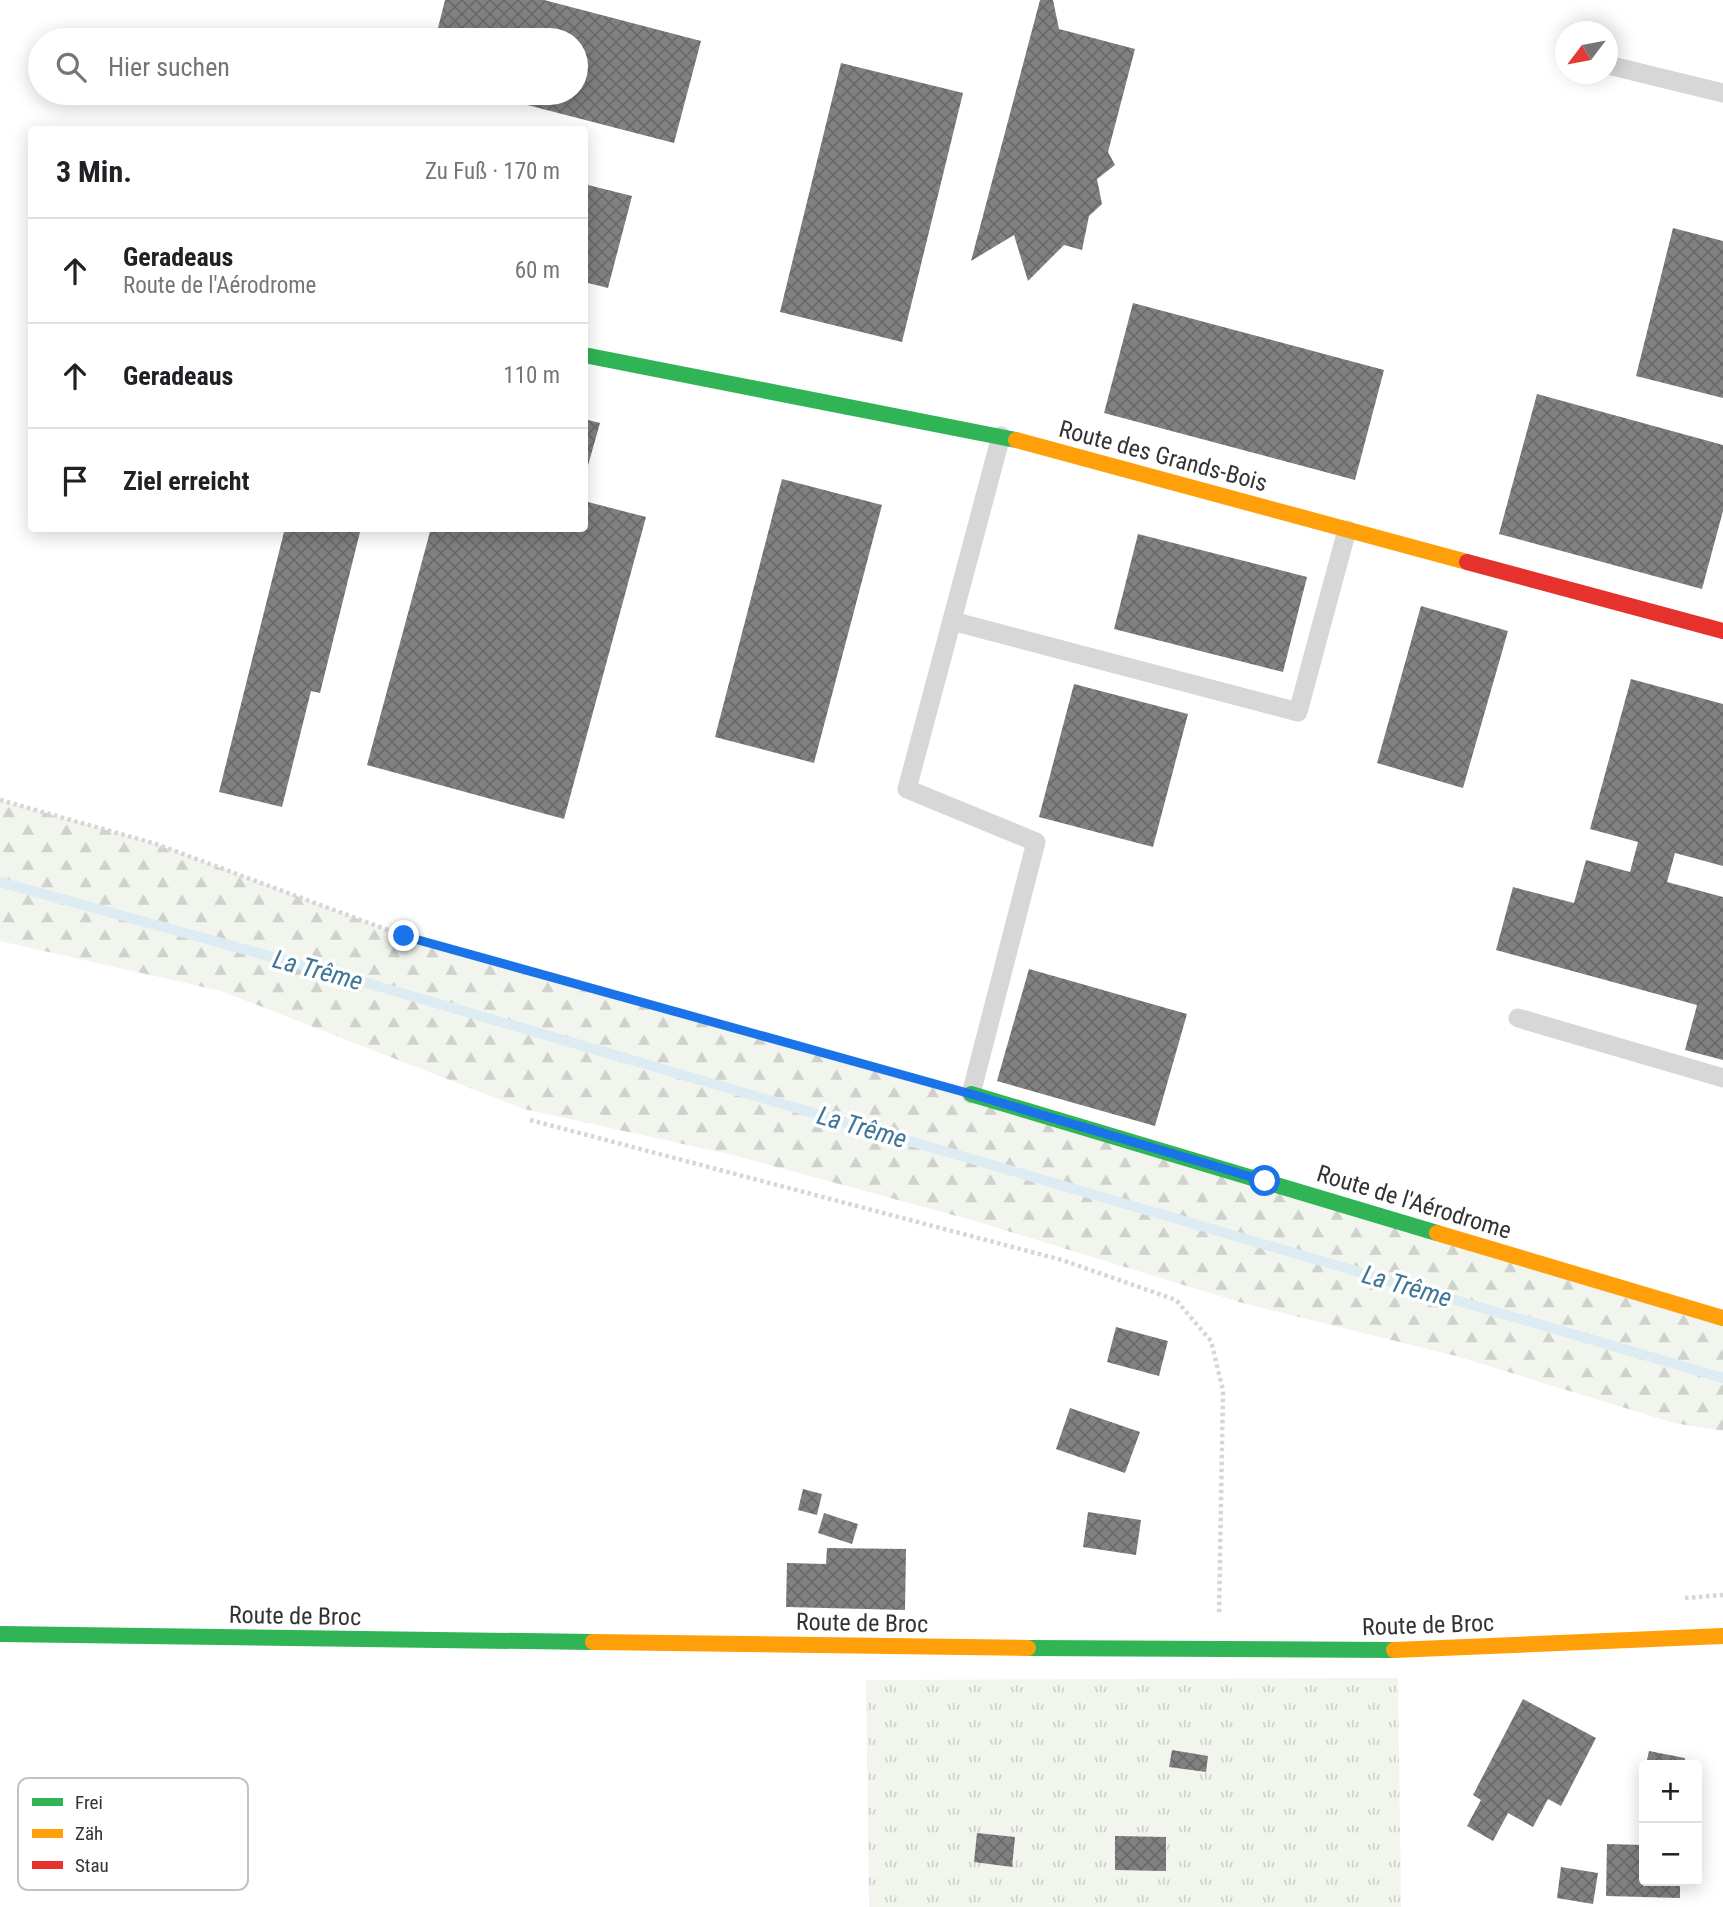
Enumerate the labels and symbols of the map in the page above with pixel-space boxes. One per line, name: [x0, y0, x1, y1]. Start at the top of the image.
north arrow: [1555, 21, 1618, 84]
street label: Route des Grands-Bois: [1056, 415, 1270, 497]
route end: [388, 920, 419, 951]
water label: La Trême: [270, 944, 366, 996]
water label: La Trême: [814, 1100, 910, 1154]
street label: Route de l'Aérodrome: [1313, 1159, 1515, 1245]
route start: [1249, 1165, 1280, 1196]
water label: La Trême: [1359, 1259, 1455, 1313]
street label: Route de Broc: [229, 1601, 361, 1631]
street label: Route de Broc: [796, 1608, 928, 1638]
street label: Route de Broc: [1361, 1609, 1495, 1641]
legend: [18, 1778, 248, 1890]
text: Frei: [75, 1791, 103, 1814]
text: Zäh: [75, 1822, 103, 1845]
text: Stau: [75, 1854, 109, 1877]

